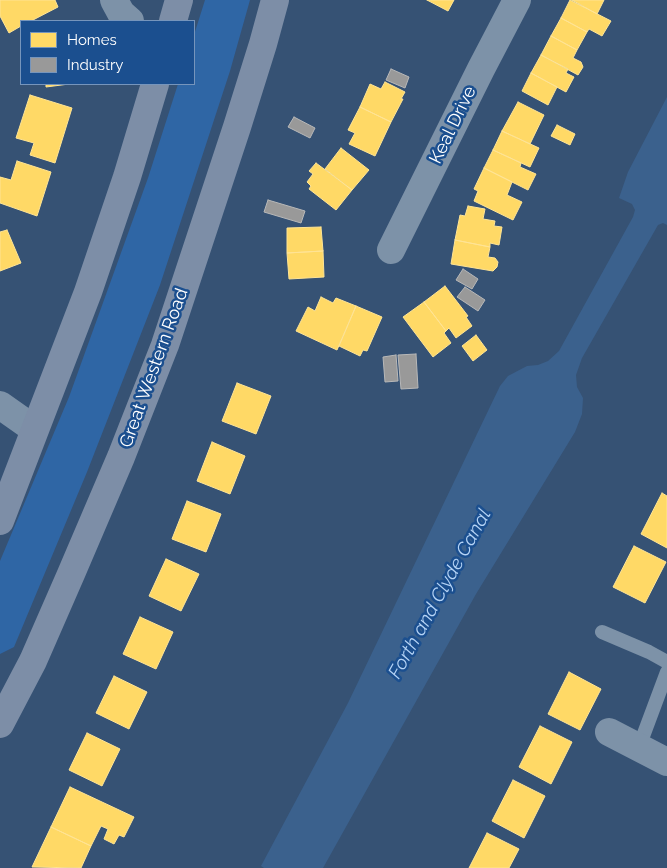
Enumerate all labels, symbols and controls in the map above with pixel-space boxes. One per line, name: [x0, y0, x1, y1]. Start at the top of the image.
legend: [20, 20, 195, 85]
text: Homes: [67, 31, 117, 49]
text: Industry: [67, 56, 123, 74]
street label: Keal Drive: [425, 83, 481, 167]
street label: Great Western Road: [115, 285, 193, 451]
water label: Forth and Clyde Canal: [384, 505, 496, 683]

